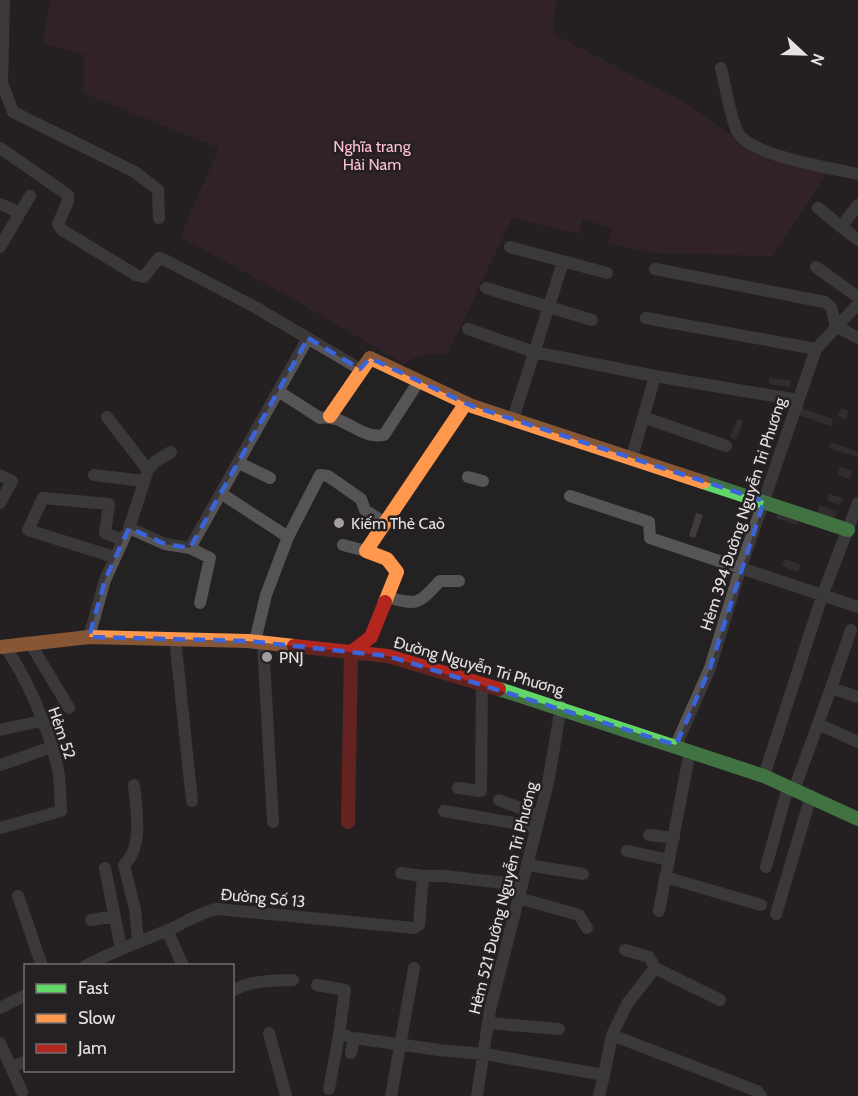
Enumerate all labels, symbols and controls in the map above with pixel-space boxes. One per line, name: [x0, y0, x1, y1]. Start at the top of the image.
north arrow: [774, 24, 834, 84]
text: N: [807, 51, 828, 68]
park label: Nghĩa trang Hải Nam: [333, 137, 412, 174]
street label: Hẻm 394 Đường Nguyễn Tri Phương: [696, 394, 790, 633]
place label: Kiếm Thẻ Caò: [351, 514, 445, 533]
marker: Kiếm Thẻ Caò: [332, 516, 346, 530]
street label: Đường Nguyễn Tri Phương: [392, 633, 567, 700]
place label: PNJ: [279, 648, 304, 667]
marker: PNJ: [260, 650, 274, 664]
street label: Hẻm 52: [44, 704, 80, 762]
street label: Hẻm 521 Đường Nguyễn Tri Phương: [465, 779, 541, 1016]
street label: Đường Số 13: [220, 885, 306, 911]
legend: [24, 964, 234, 1072]
text: Fast: [78, 977, 109, 999]
text: Slow: [78, 1007, 115, 1029]
text: Jam: [77, 1037, 107, 1059]

